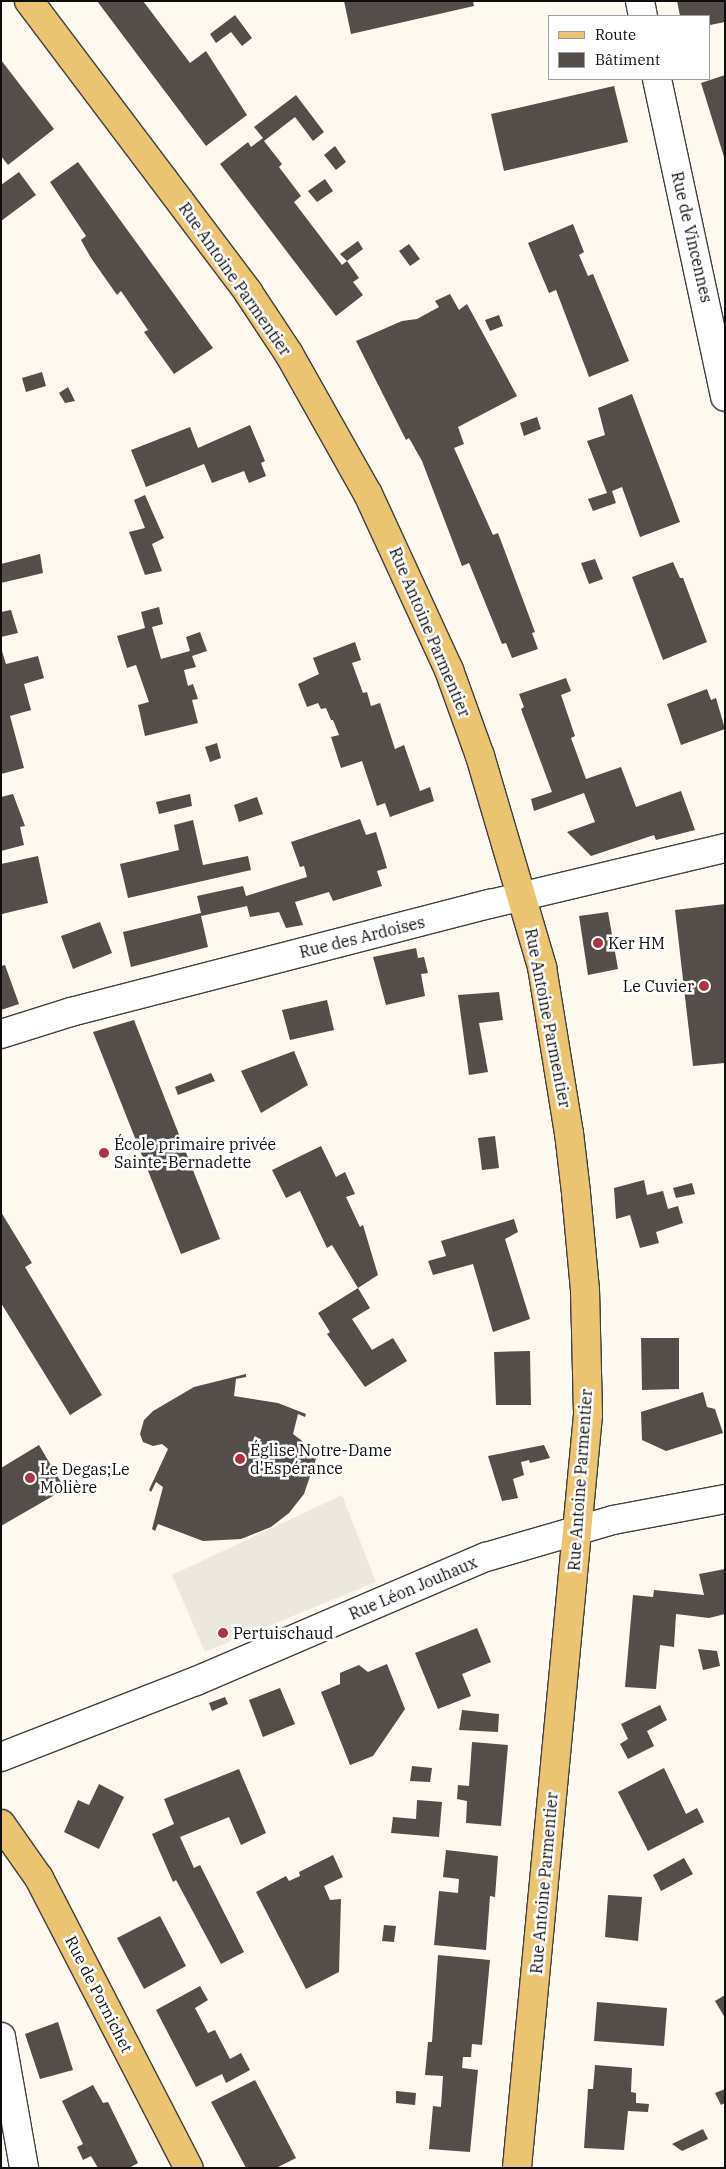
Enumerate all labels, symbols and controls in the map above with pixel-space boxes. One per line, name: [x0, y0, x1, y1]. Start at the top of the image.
legend: [548, 15, 711, 80]
text: Route: [595, 25, 636, 44]
text: Bâtiment: [595, 50, 660, 69]
street label: Rue de Vincennes: [668, 170, 716, 304]
street label: Rue Antoine Parmentier: [175, 199, 295, 359]
street label: Rue Antoine Parmentier: [386, 544, 474, 720]
street label: Rue des Ardoises: [297, 912, 427, 962]
street label: Rue Antoine Parmentier: [521, 927, 575, 1109]
place label: Ker HM: [608, 933, 665, 953]
marker: Ker HM: [592, 937, 604, 949]
place label: Le Cuvier: [623, 976, 694, 996]
marker: Le Cuvier: [698, 980, 710, 992]
place label: École primaire privée Sainte-Bernadette: [114, 1134, 276, 1172]
marker: École primaire privée Sainte-Bernadette: [98, 1147, 110, 1159]
street label: Rue Antoine Parmentier: [564, 1388, 596, 1572]
place label: Église Notre-Dame d'Espérance: [250, 1440, 392, 1478]
marker: Église Notre-Dame d'Espérance: [234, 1453, 246, 1465]
place label: Le Degas;Le Molière: [40, 1459, 130, 1497]
marker: Le Degas;Le Molière: [24, 1472, 36, 1484]
street label: Rue Léon Jouhaux: [346, 1552, 480, 1624]
place label: Pertuischaud: [233, 1623, 333, 1643]
marker: Pertuischaud: [217, 1627, 229, 1639]
street label: Rue Antoine Parmentier: [526, 1791, 562, 1975]
street label: Rue de Pornichet: [61, 1932, 137, 2056]

